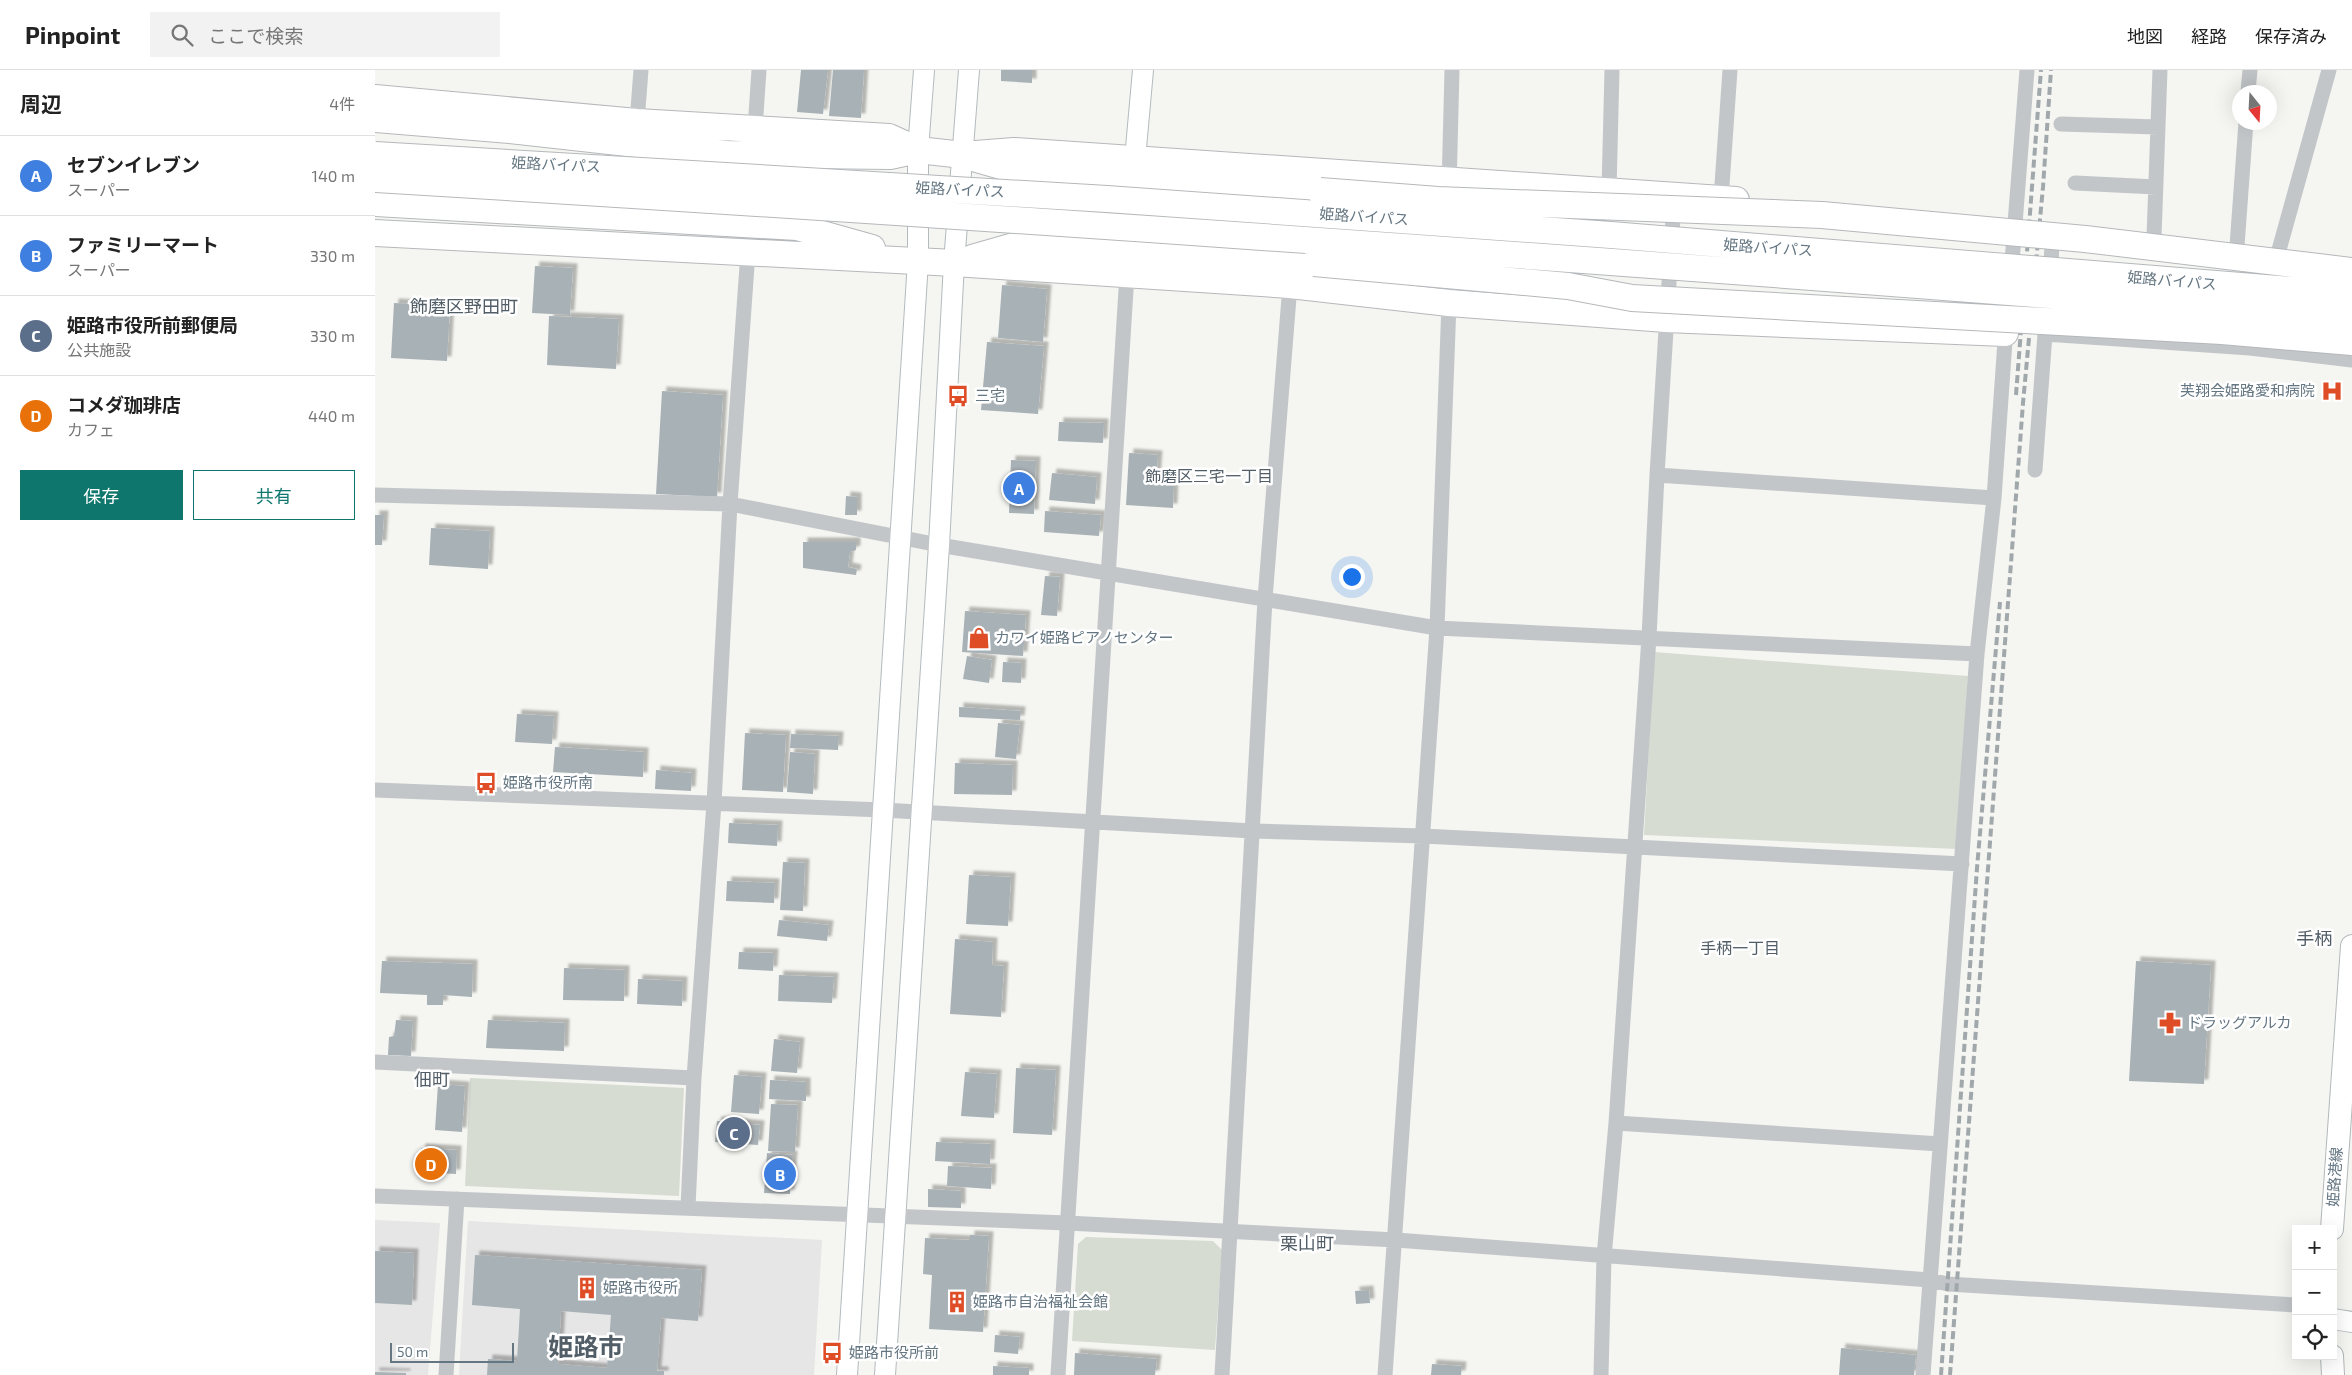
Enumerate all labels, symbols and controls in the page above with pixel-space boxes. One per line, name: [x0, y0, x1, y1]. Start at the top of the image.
search box: [150, 12, 500, 57]
text: Pinpoint: [25, 20, 120, 49]
icon: search: [168, 21, 196, 49]
text: ここで検索: [208, 24, 303, 47]
text: 地図: [2127, 25, 2163, 47]
text: 経路: [2191, 25, 2227, 47]
text: 保存済み: [2255, 25, 2327, 47]
north arrow: [2232, 85, 2277, 130]
text: 周辺: [20, 91, 62, 116]
text: 4件: [329, 94, 355, 113]
text: セブンイレブン: [67, 153, 200, 176]
street label: 姫路バイパス: [511, 153, 601, 175]
text: A: [31, 166, 41, 185]
text: 140 m: [312, 166, 355, 185]
street label: 姫路バイパス: [915, 178, 1005, 200]
text: スーパー: [67, 180, 131, 199]
street label: 姫路バイパス: [1319, 204, 1409, 228]
text: ファミリーマート: [67, 233, 219, 256]
street label: 姫路バイパス: [1723, 235, 1813, 259]
text: B: [31, 246, 41, 265]
text: 330 m: [310, 246, 355, 265]
text: スーパー: [67, 260, 131, 279]
street label: 姫路バイパス: [2127, 267, 2218, 293]
district label: 飾磨区野田町: [410, 295, 518, 317]
text: 姫路市役所前郵便局: [67, 313, 238, 336]
text: C: [31, 326, 41, 345]
text: 330 m: [310, 326, 355, 345]
text: 公共施設: [67, 340, 131, 359]
hospital icon: 芙翔会姫路愛和病院: [2319, 378, 2345, 404]
place label: 芙翔会姫路愛和病院: [2180, 381, 2315, 399]
bus stop icon: 三宅: [945, 383, 971, 409]
place label: 三宅: [975, 386, 1005, 404]
text: コメダ珈琲店: [67, 393, 181, 416]
text: D: [31, 406, 41, 425]
text: 440 m: [308, 406, 355, 425]
text: カフェ: [67, 420, 115, 439]
district label: 飾磨区三宅一丁目: [1145, 466, 1273, 485]
pin: A: [1003, 469, 1035, 507]
button: 保存: [20, 470, 183, 520]
button: 共有: [193, 470, 355, 520]
your location: [1339, 564, 1365, 590]
shop icon: カワイ姫路ピアノセンター: [966, 625, 992, 651]
place label: カワイ姫路ピアノセンター: [995, 628, 1174, 646]
bus stop icon: 姫路市役所南: [473, 770, 499, 796]
place label: 姫路市役所南: [503, 773, 593, 791]
district label: 手柄: [2296, 927, 2332, 949]
district label: 手柄一丁目: [1700, 938, 1780, 957]
pharmacy icon: ドラッグアルカ: [2157, 1010, 2183, 1036]
place label: ドラッグアルカ: [2187, 1013, 2291, 1031]
district label: 佃町: [414, 1068, 450, 1090]
pin: C: [718, 1114, 750, 1152]
pin: D: [415, 1145, 447, 1183]
street label: 姫路港線: [2323, 1146, 2345, 1207]
pin: B: [764, 1155, 796, 1193]
map controls: [2292, 1225, 2337, 1360]
button: +: [2292, 1225, 2337, 1270]
district label: 栗山町: [1280, 1232, 1334, 1254]
button: −: [2292, 1270, 2337, 1315]
building icon: 姫路市役所: [574, 1275, 600, 1301]
place label: 姫路市役所: [603, 1278, 678, 1296]
building icon: 姫路市自治福祉会館: [944, 1289, 970, 1315]
place label: 姫路市自治福祉会館: [973, 1292, 1108, 1310]
button: locate: [2292, 1315, 2337, 1360]
district label: 姫路市: [548, 1331, 624, 1361]
scale bar: [390, 1340, 514, 1363]
bus stop icon: 姫路市役所前: [819, 1340, 845, 1366]
text: 50 m: [397, 1343, 428, 1360]
place label: 姫路市役所前: [849, 1343, 939, 1361]

